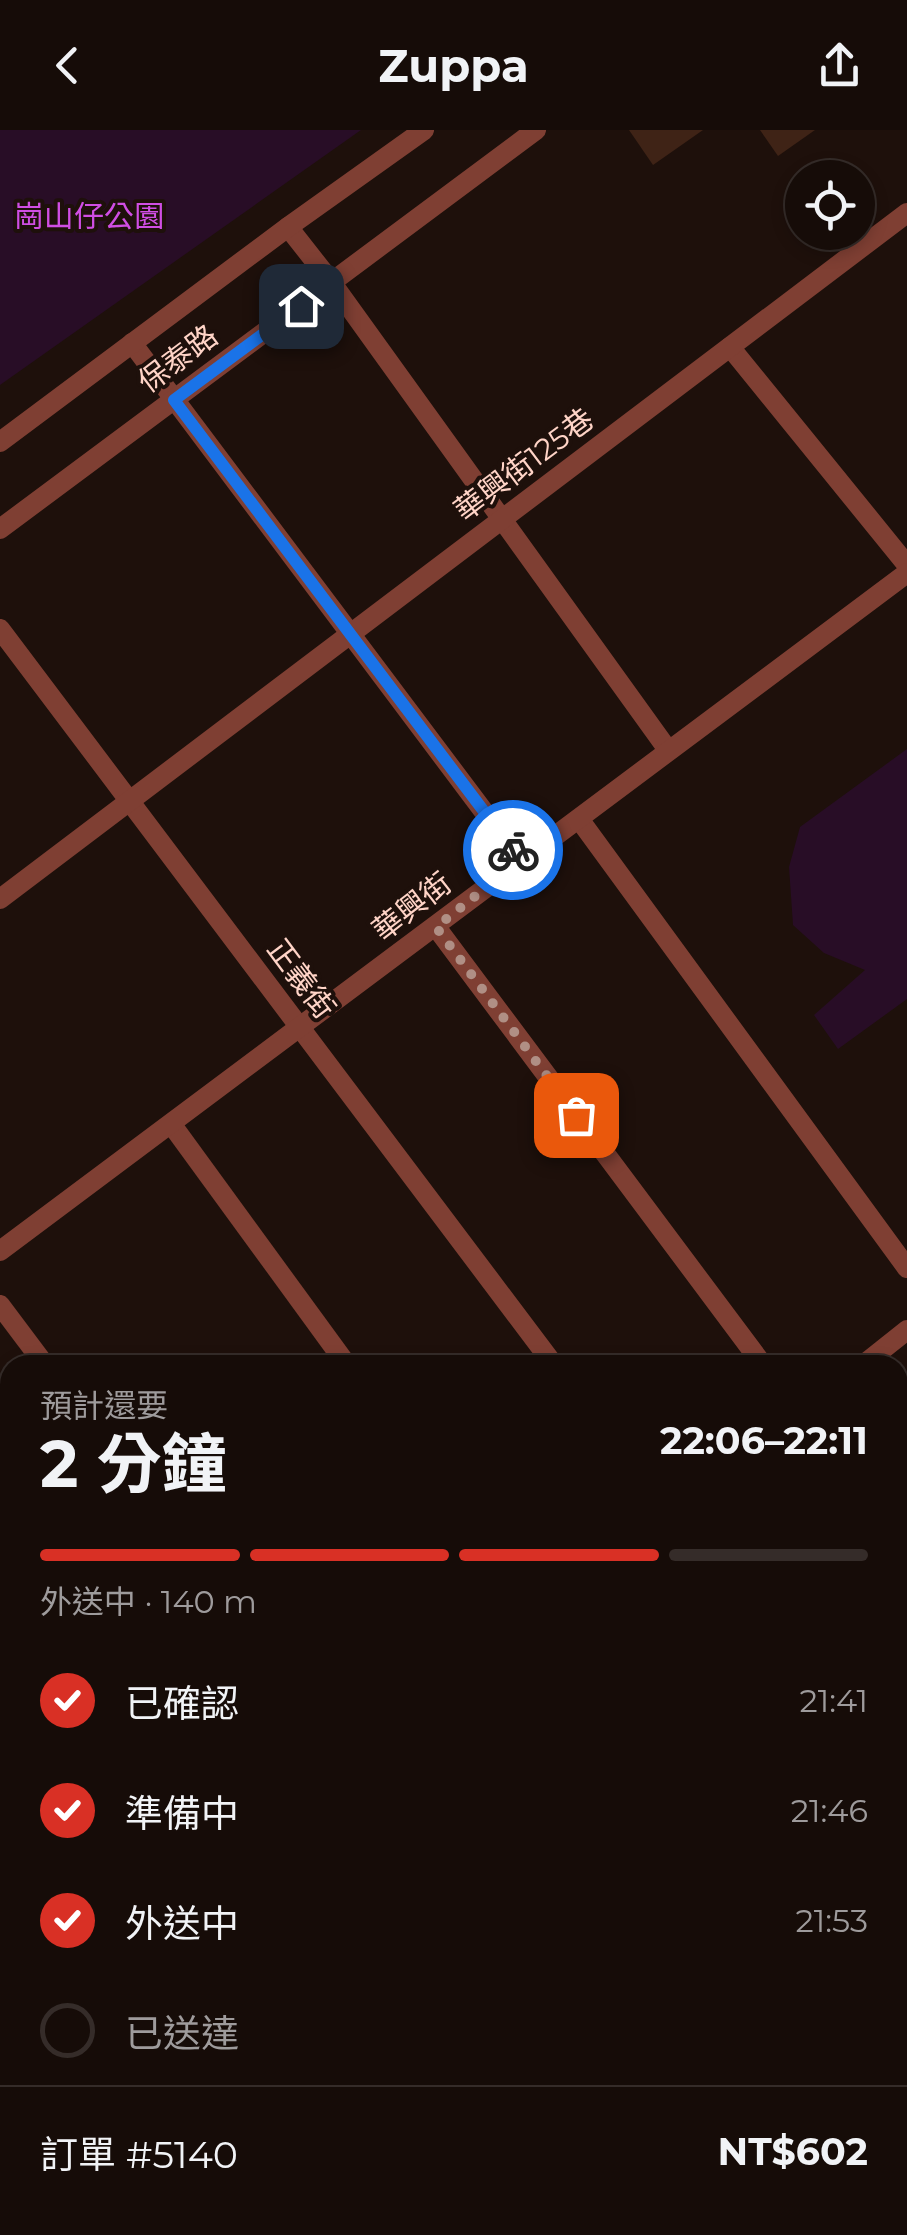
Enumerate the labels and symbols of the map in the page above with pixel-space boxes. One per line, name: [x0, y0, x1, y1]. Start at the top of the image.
park label: 崗山仔公園: [14, 198, 164, 235]
pin: [259, 264, 344, 349]
street label: 保泰路: [131, 317, 225, 400]
street label: 華興街125巷: [447, 400, 601, 529]
courier: [463, 800, 563, 900]
street label: 華興街: [365, 864, 459, 949]
street label: 正義街: [260, 932, 343, 1026]
pin: [534, 1073, 619, 1158]

